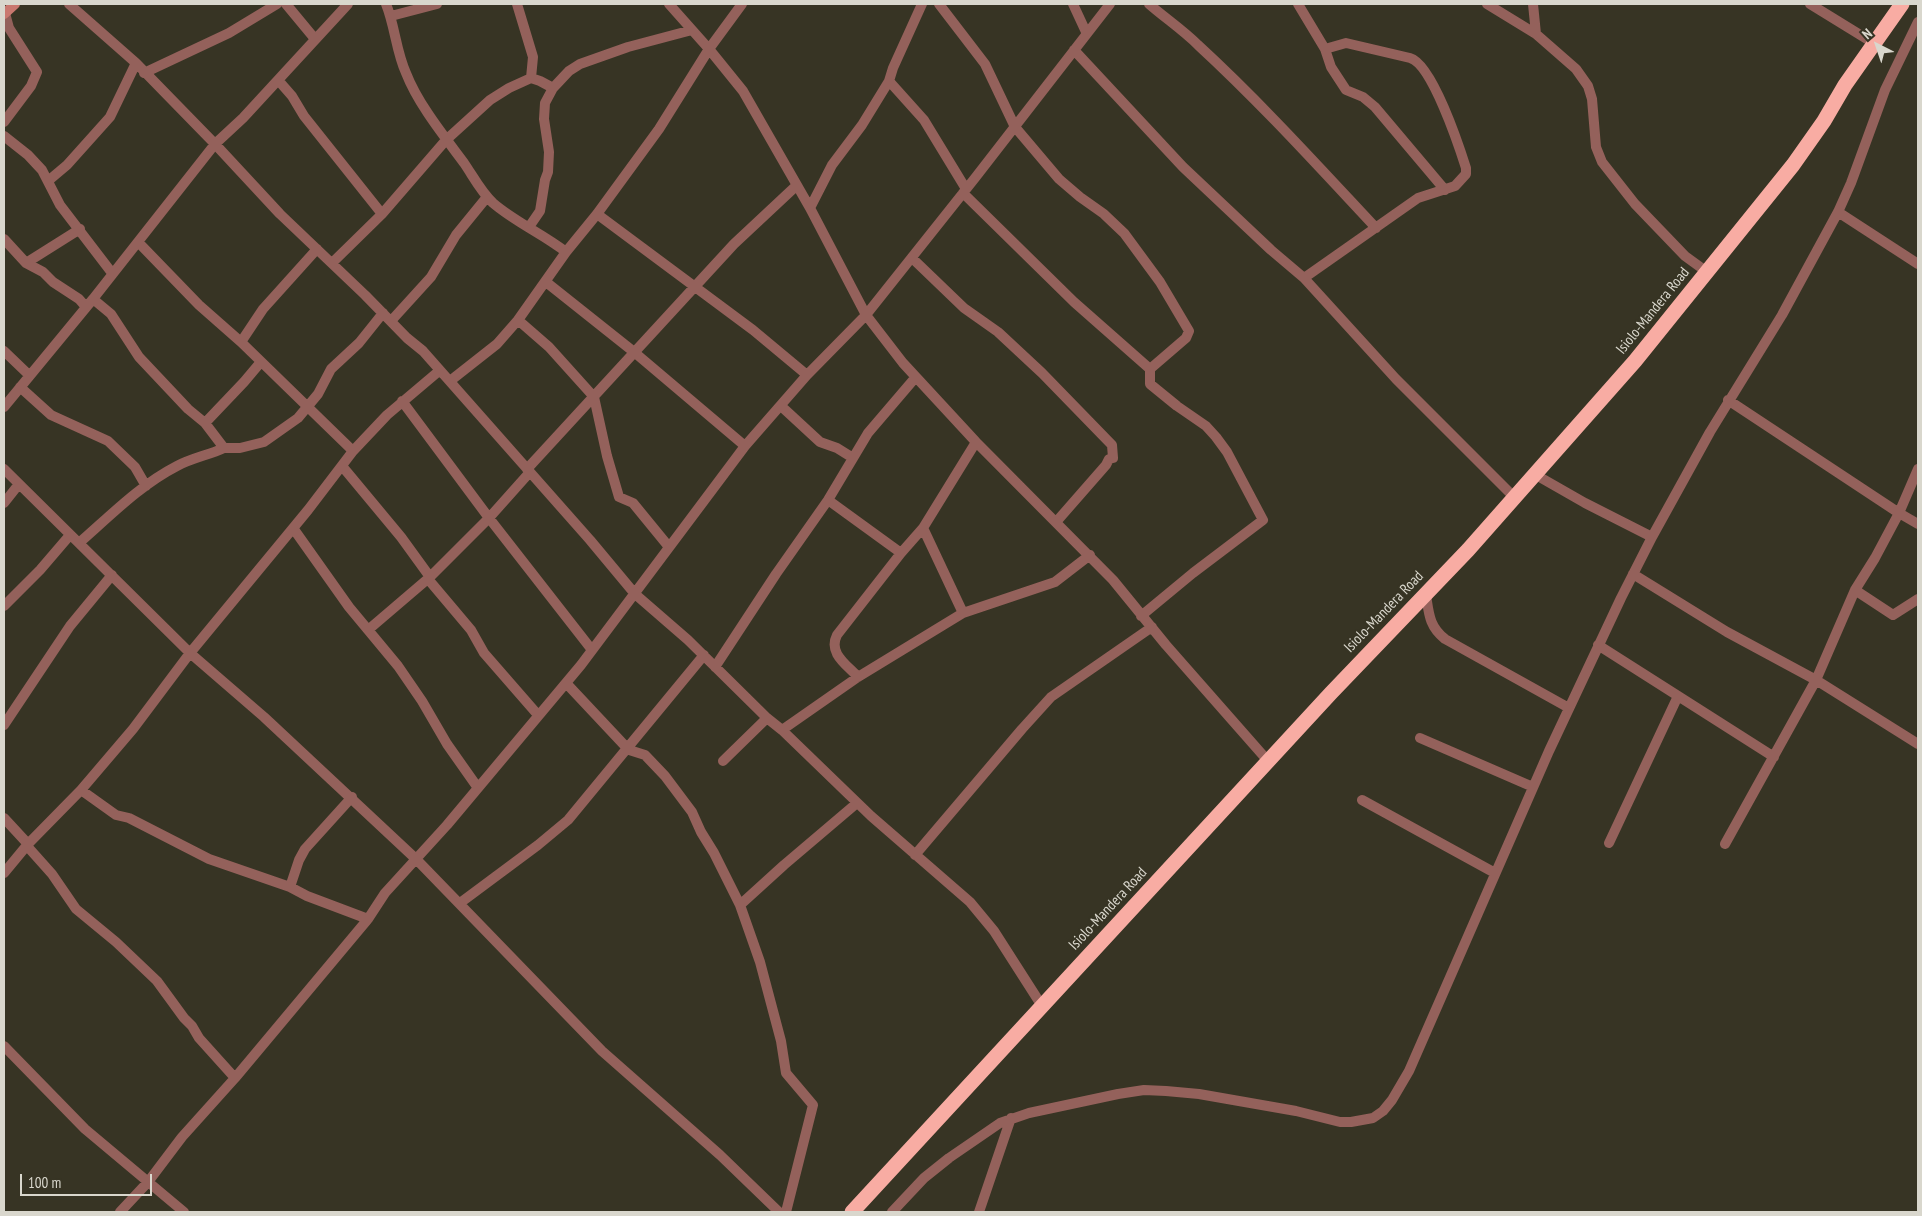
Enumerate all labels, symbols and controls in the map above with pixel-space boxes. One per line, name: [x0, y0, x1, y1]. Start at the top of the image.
north arrow: [1852, 20, 1902, 70]
text: N: [1858, 24, 1876, 43]
street label: Isiolo-Mandera Road: [1613, 264, 1693, 358]
street label: Isiolo-Mandera Road: [1341, 567, 1427, 657]
street label: Isiolo-Mandera Road: [1065, 864, 1151, 954]
scale bar: [22, 1164, 155, 1196]
text: 100 m: [28, 1173, 61, 1192]

